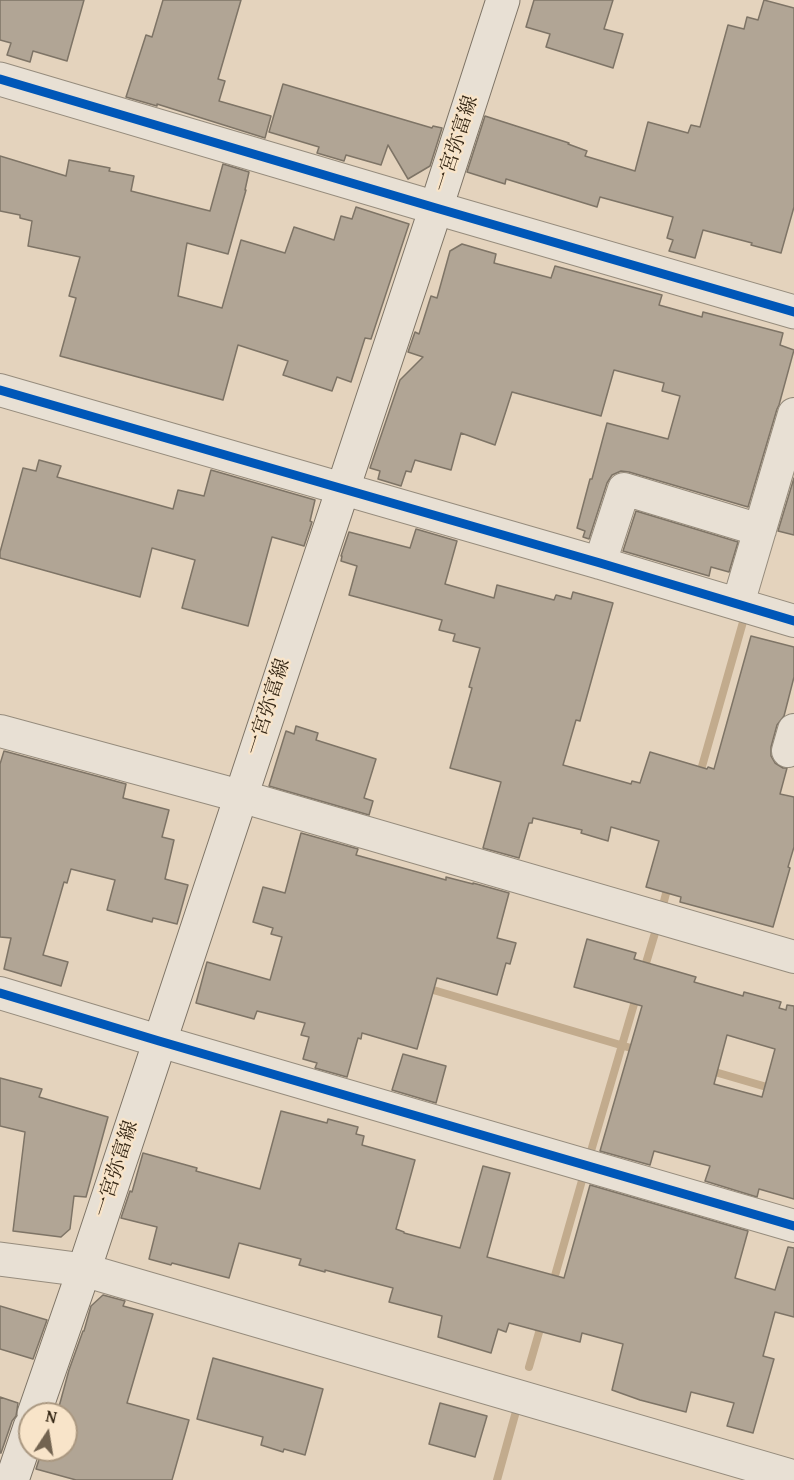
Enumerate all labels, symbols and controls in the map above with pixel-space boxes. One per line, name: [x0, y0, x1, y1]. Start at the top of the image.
street label: 一宮弥富線: [430, 93, 484, 195]
street label: 一宮弥富線: [242, 656, 296, 758]
street label: 一宮弥富線: [90, 1118, 144, 1220]
north arrow: [18, 1402, 78, 1462]
text: N: [44, 1403, 59, 1429]

